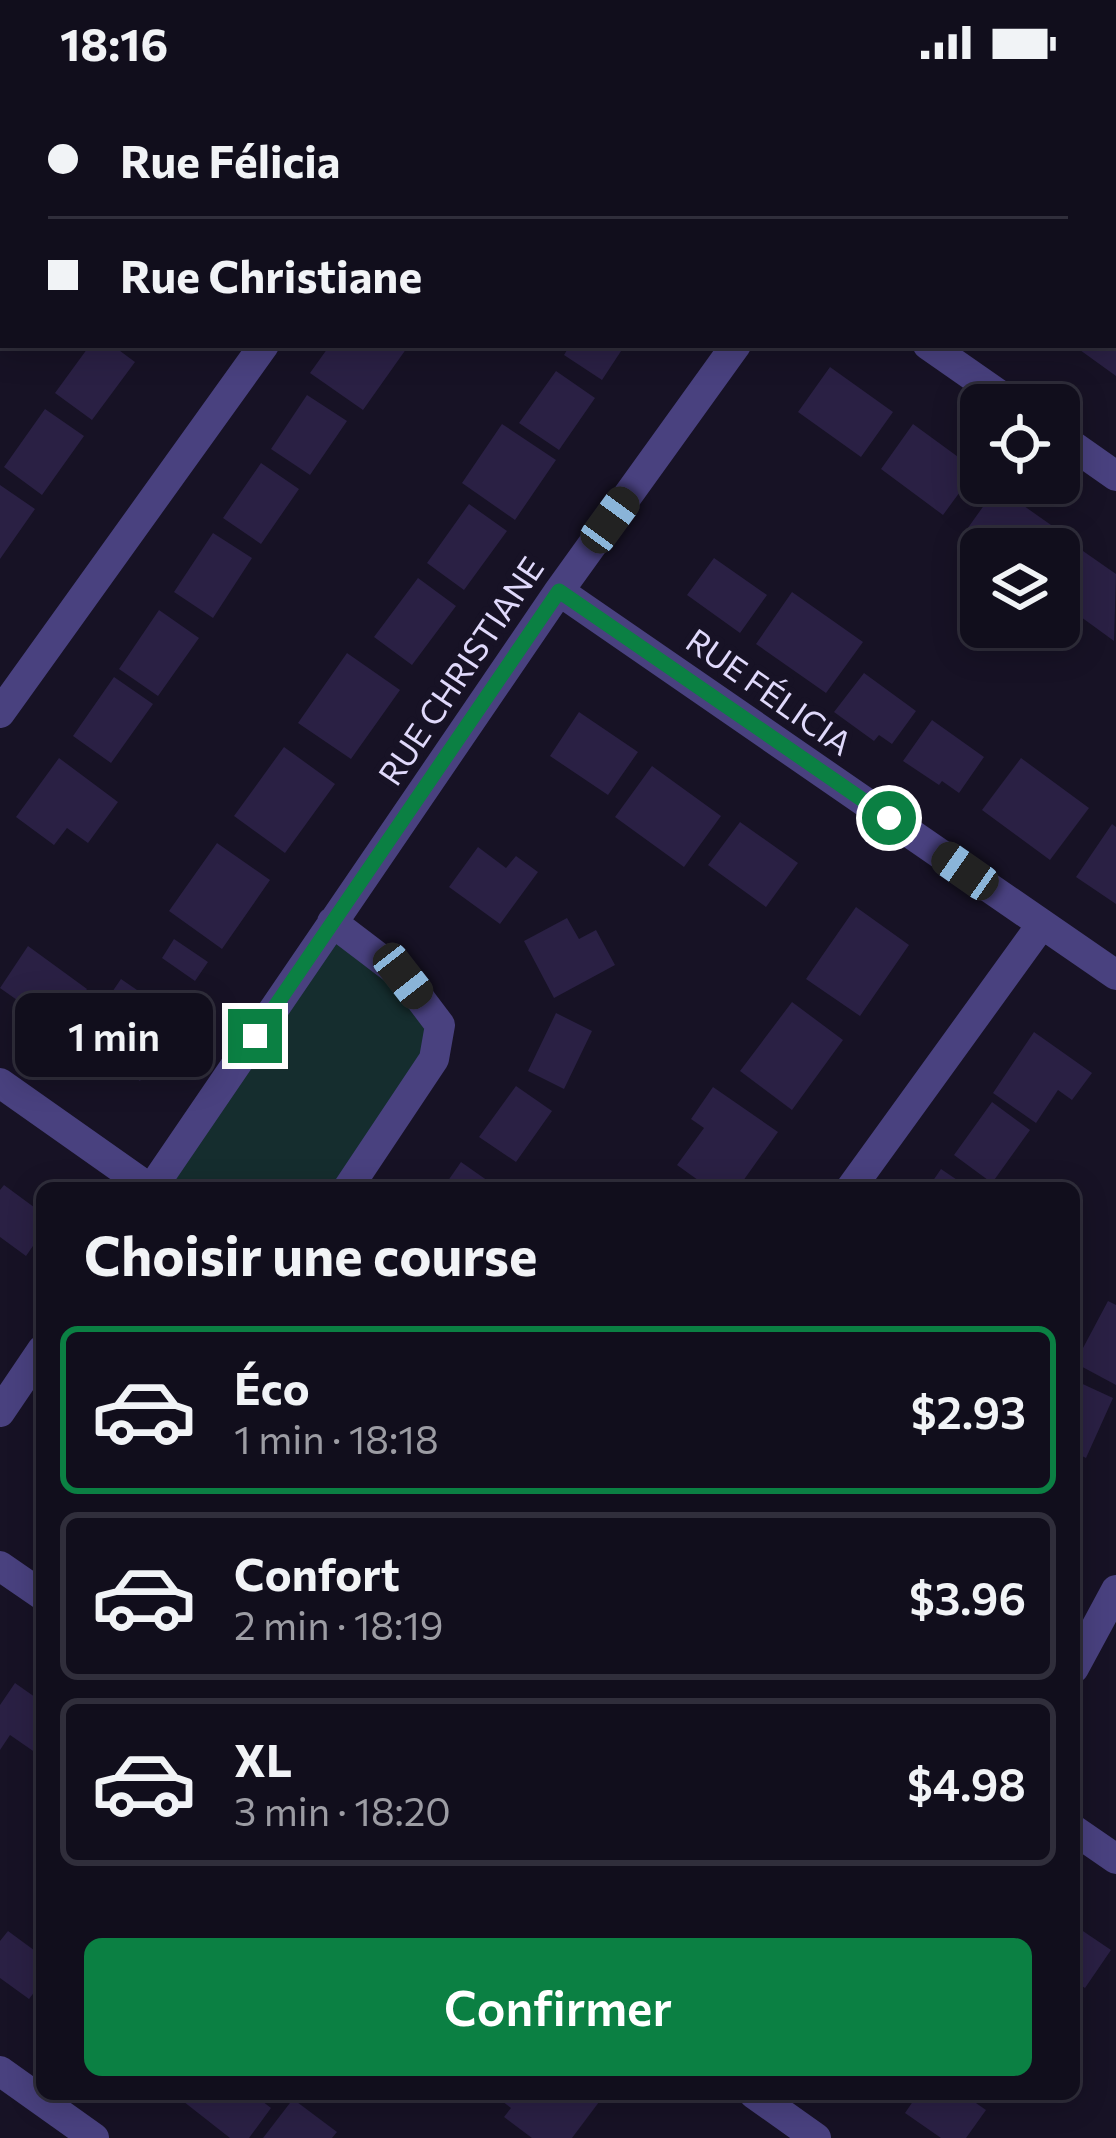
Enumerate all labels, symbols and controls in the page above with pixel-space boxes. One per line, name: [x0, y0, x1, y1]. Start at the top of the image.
text: 18:16: [60, 15, 168, 70]
text: Rue Félicia: [120, 132, 341, 187]
text: Rue Christiane: [120, 247, 422, 302]
map controls: [960, 384, 1080, 648]
button: locate: [960, 384, 1080, 504]
car: [574, 480, 646, 560]
button: layers: [960, 528, 1080, 648]
street label: RUE CHRISTIANE: [368, 548, 551, 792]
street label: RUE FÉLICIA: [679, 619, 861, 763]
route start: [862, 791, 916, 845]
car: [925, 836, 1005, 906]
car: [367, 937, 439, 1015]
callout: 1 min: [15, 994, 213, 1078]
route end: [228, 1009, 282, 1063]
text: 1 min: [68, 1011, 160, 1059]
text: Choisir une course: [84, 1221, 537, 1287]
icon: car: [90, 1356, 198, 1464]
text: Éco: [234, 1359, 310, 1414]
text: $2.93: [911, 1383, 1026, 1438]
text: 1 min · 18:18: [234, 1414, 439, 1462]
icon: car: [90, 1542, 198, 1650]
text: Confort: [234, 1545, 400, 1600]
text: $3.96: [909, 1569, 1026, 1624]
text: 2 min · 18:19: [234, 1600, 444, 1648]
icon: car: [90, 1728, 198, 1836]
text: XL: [234, 1731, 292, 1786]
text: $4.98: [907, 1755, 1026, 1810]
text: 3 min · 18:20: [234, 1786, 451, 1834]
button: Confirmer: [84, 1938, 1032, 2076]

